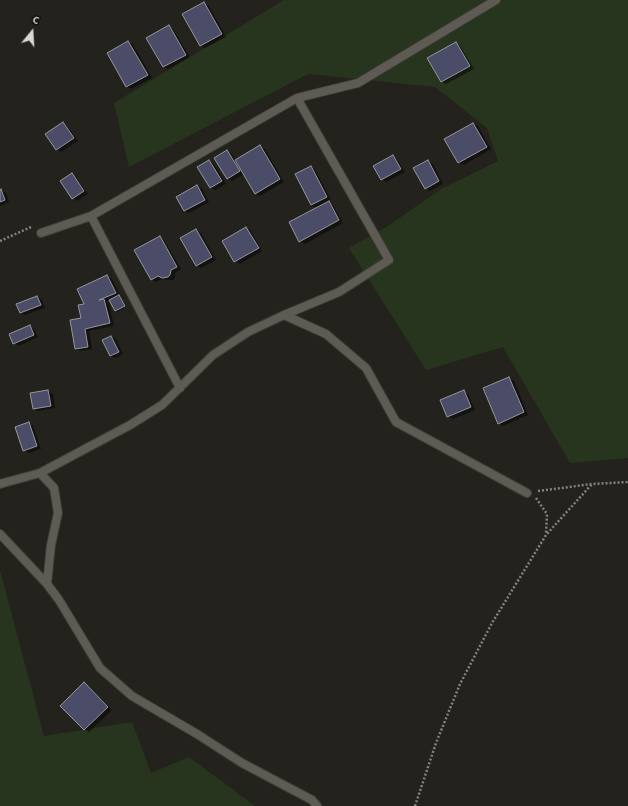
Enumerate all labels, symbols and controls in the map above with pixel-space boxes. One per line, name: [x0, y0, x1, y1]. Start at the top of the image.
north arrow: [12, 12, 52, 52]
text: С: [31, 14, 40, 26]

